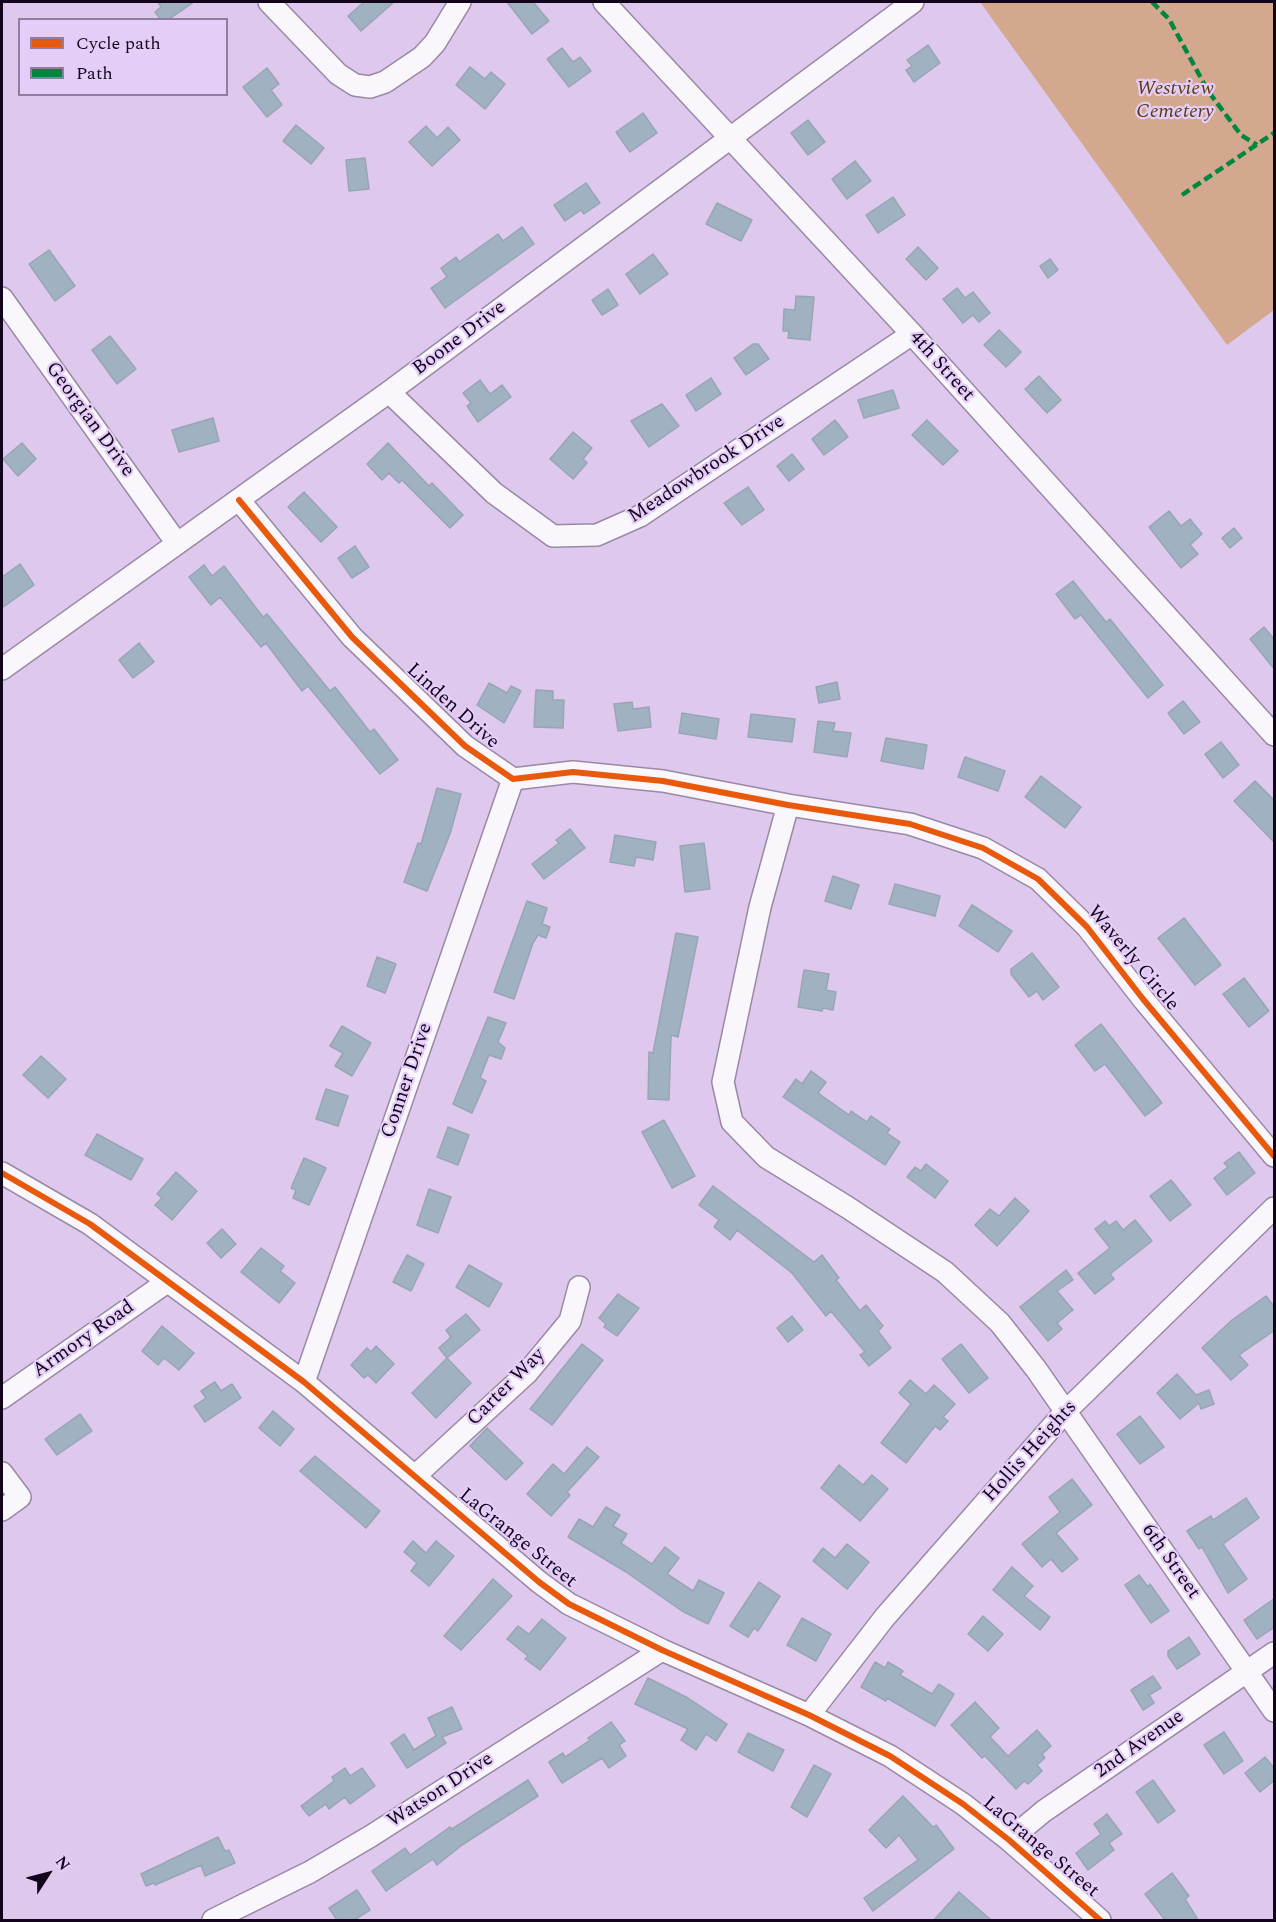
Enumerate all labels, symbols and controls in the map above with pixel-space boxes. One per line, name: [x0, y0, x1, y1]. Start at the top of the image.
legend: [18, 18, 228, 96]
text: Cycle path: [76, 30, 161, 57]
text: Path: [76, 60, 113, 87]
park label: Westview Cemetery: [1136, 78, 1214, 125]
street label: Boone Drive: [409, 296, 511, 382]
street label: 4th Street: [903, 327, 979, 407]
street label: Georgian Drive: [39, 358, 139, 482]
street label: Meadowbrook Drive: [624, 410, 790, 530]
street label: Linden Drive: [400, 659, 504, 755]
street label: Waverly Circle: [1081, 901, 1183, 1017]
street label: Conner Drive: [377, 1020, 439, 1142]
street label: Armory Road: [29, 1296, 139, 1384]
street label: Carter Way: [463, 1344, 551, 1432]
street label: Hollis Heights: [979, 1396, 1083, 1508]
street label: LaGrange Street: [453, 1484, 581, 1594]
street label: 6th Street: [1135, 1520, 1205, 1604]
street label: 2nd Avenue: [1091, 1705, 1189, 1785]
street label: Watson Drive: [384, 1748, 498, 1834]
street label: LaGrange Street: [977, 1792, 1103, 1904]
north arrow: [18, 1844, 78, 1904]
text: N: [49, 1851, 76, 1876]

